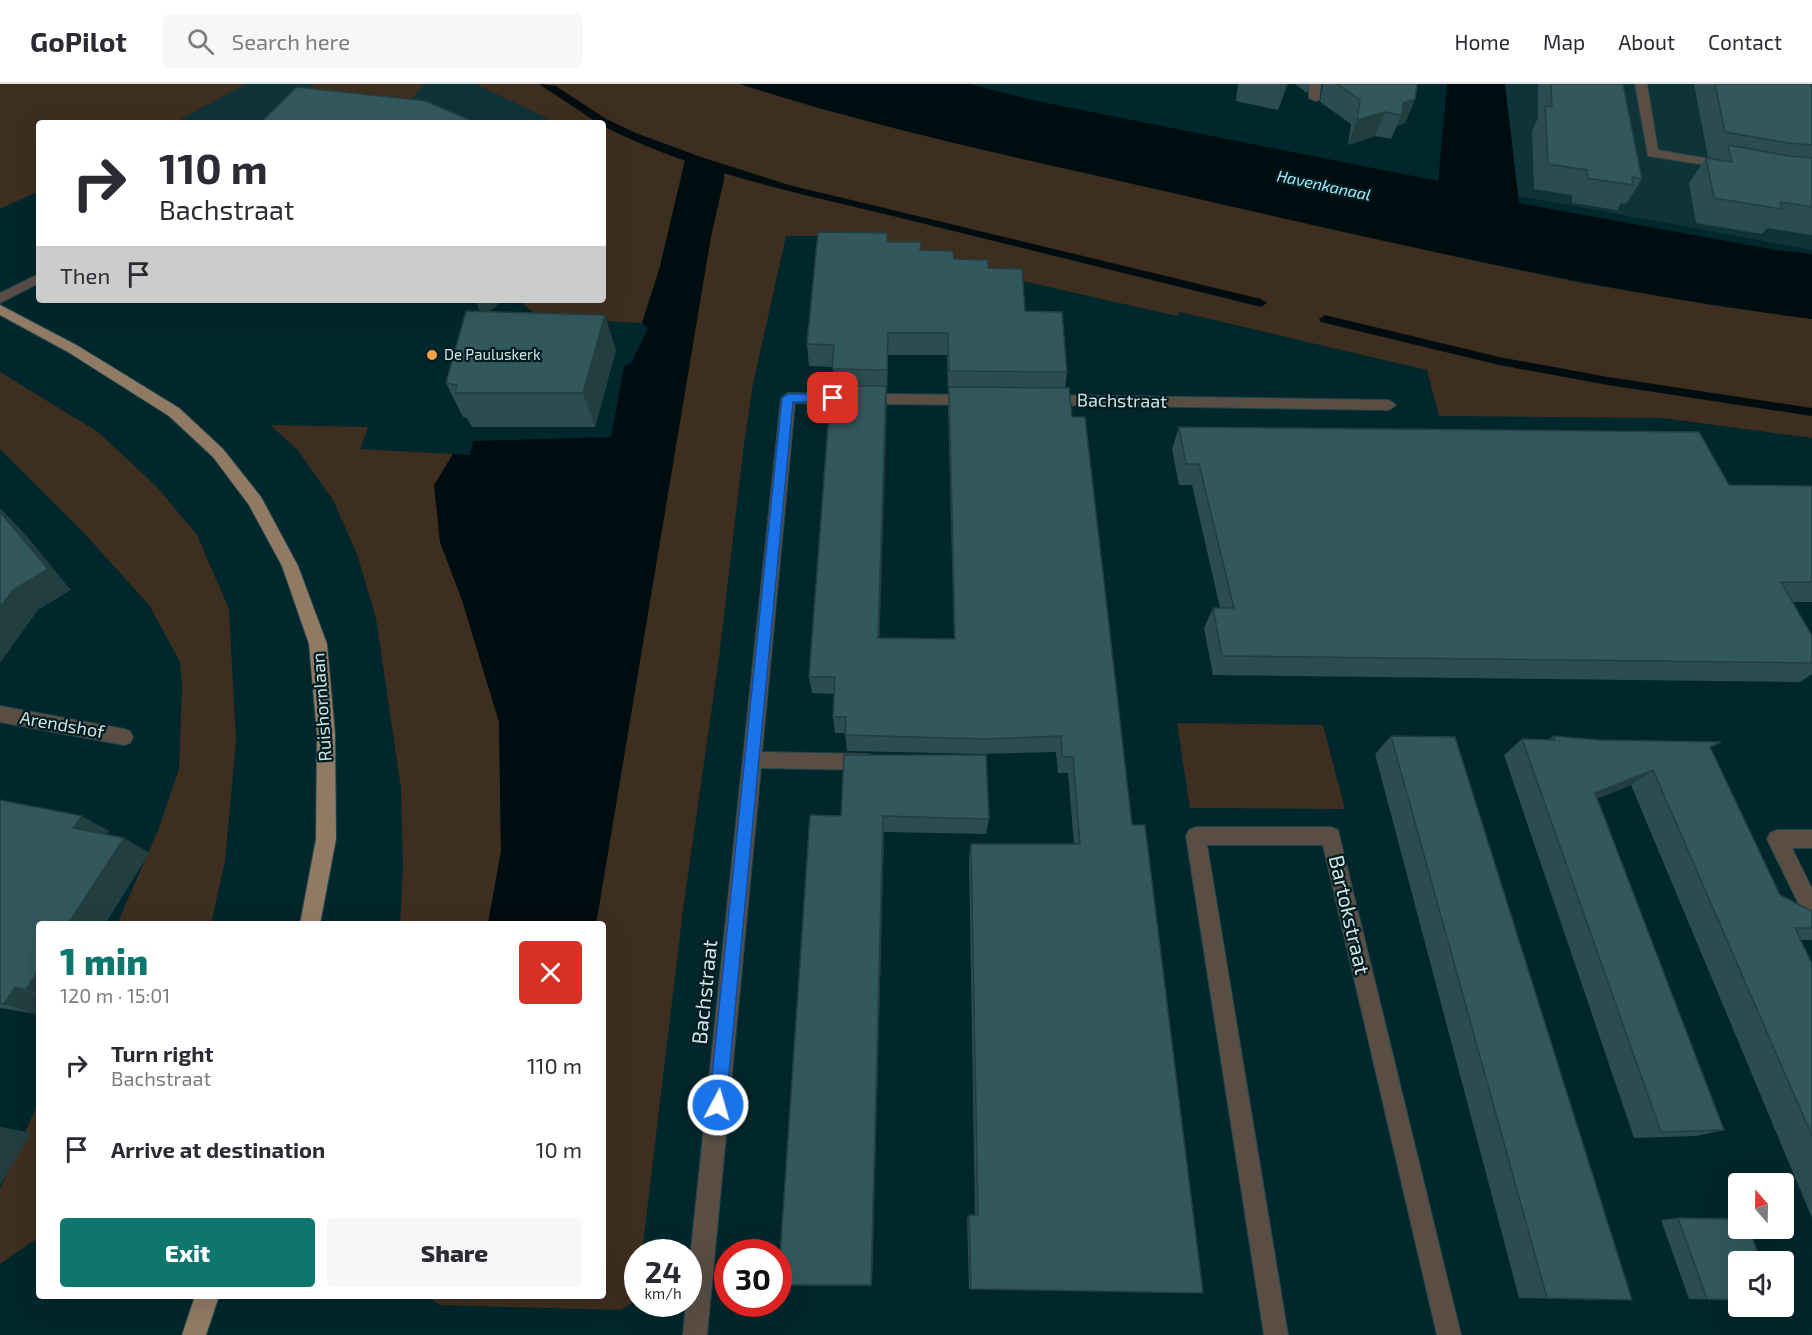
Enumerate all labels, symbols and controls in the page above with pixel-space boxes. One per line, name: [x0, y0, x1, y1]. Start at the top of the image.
search box: [163, 14, 583, 68]
text: GoPilot: [30, 24, 127, 58]
icon: search: [184, 25, 217, 58]
text: Search here: [232, 28, 350, 54]
text: Home: [1454, 29, 1510, 54]
text: Map: [1543, 29, 1585, 54]
text: About: [1618, 29, 1675, 54]
text: Contact: [1708, 29, 1782, 54]
text: 110 m: [159, 142, 268, 192]
icon: right: [60, 144, 138, 222]
water label: Havenkanaal: [1275, 165, 1373, 204]
text: Bachstraat: [159, 193, 294, 225]
icon: arrive: [122, 258, 155, 291]
text: Then: [60, 262, 110, 288]
place label: De Pauluskerk: [444, 345, 541, 363]
marker: De Pauluskerk: [425, 348, 439, 362]
pin: [807, 372, 858, 423]
icon: arrive: [816, 381, 849, 414]
street label: Bachstraat: [1077, 388, 1167, 412]
street label: Ruishornlaan: [306, 652, 336, 762]
street label: Arendshof: [18, 706, 107, 742]
street label: Bartokstraat: [1325, 853, 1376, 977]
street label: Bachstraat: [686, 938, 721, 1045]
text: 1 min: [60, 939, 148, 982]
button: close: [519, 941, 582, 1004]
text: 120 m · 15:01: [60, 983, 170, 1007]
text: Turn right: [111, 1040, 213, 1066]
icon: right: [60, 1049, 93, 1082]
text: 110 m: [527, 1052, 582, 1078]
text: Bachstraat: [111, 1066, 211, 1090]
position arrow: [686, 1073, 750, 1137]
icon: arrive: [60, 1133, 93, 1166]
text: Arrive at destination: [111, 1136, 325, 1162]
text: 10 m: [536, 1136, 582, 1162]
north arrow: [1728, 1173, 1794, 1239]
map controls: [1728, 1173, 1794, 1317]
button: Exit: [60, 1218, 315, 1287]
button: Share: [327, 1218, 582, 1287]
speed limit sign: 30: [714, 1239, 792, 1317]
button: sound: [1728, 1251, 1794, 1317]
text: 24: [645, 1253, 681, 1289]
text: km/h: [644, 1284, 682, 1302]

